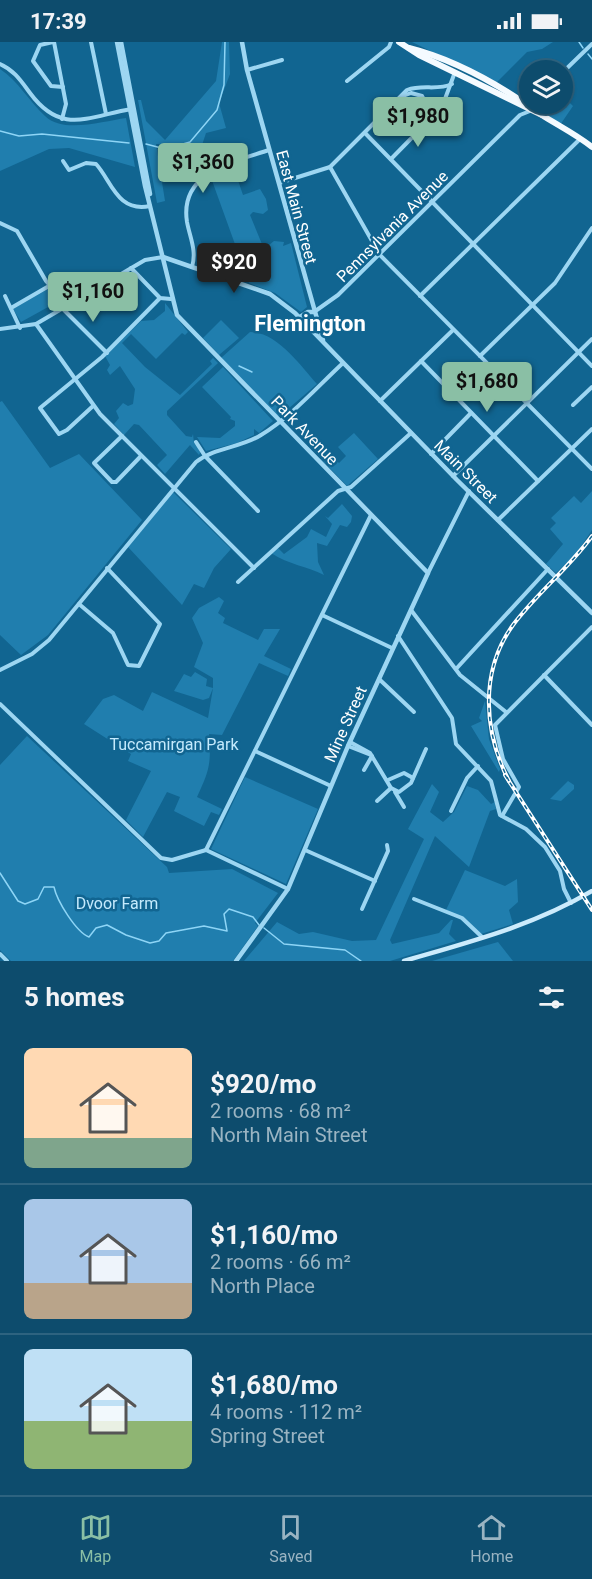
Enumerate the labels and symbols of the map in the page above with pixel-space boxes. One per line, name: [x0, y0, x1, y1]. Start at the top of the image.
pin: $1,980: [369, 97, 467, 148]
pin: $1,360: [154, 143, 252, 194]
street label: East Main Street: [272, 148, 321, 266]
street label: Pennsylvania Avenue: [333, 167, 452, 286]
pin: $920: [198, 243, 270, 294]
pin: $1,160: [44, 272, 142, 323]
district label: Flemington: [254, 311, 366, 336]
pin: $1,680: [438, 362, 536, 413]
street label: Park Avenue: [267, 392, 342, 469]
street label: Main Street: [430, 436, 501, 507]
street label: Mine Street: [320, 683, 371, 765]
park label: Tuccamirgan Park: [109, 735, 239, 754]
park label: Dvoor Farm: [76, 894, 158, 913]

